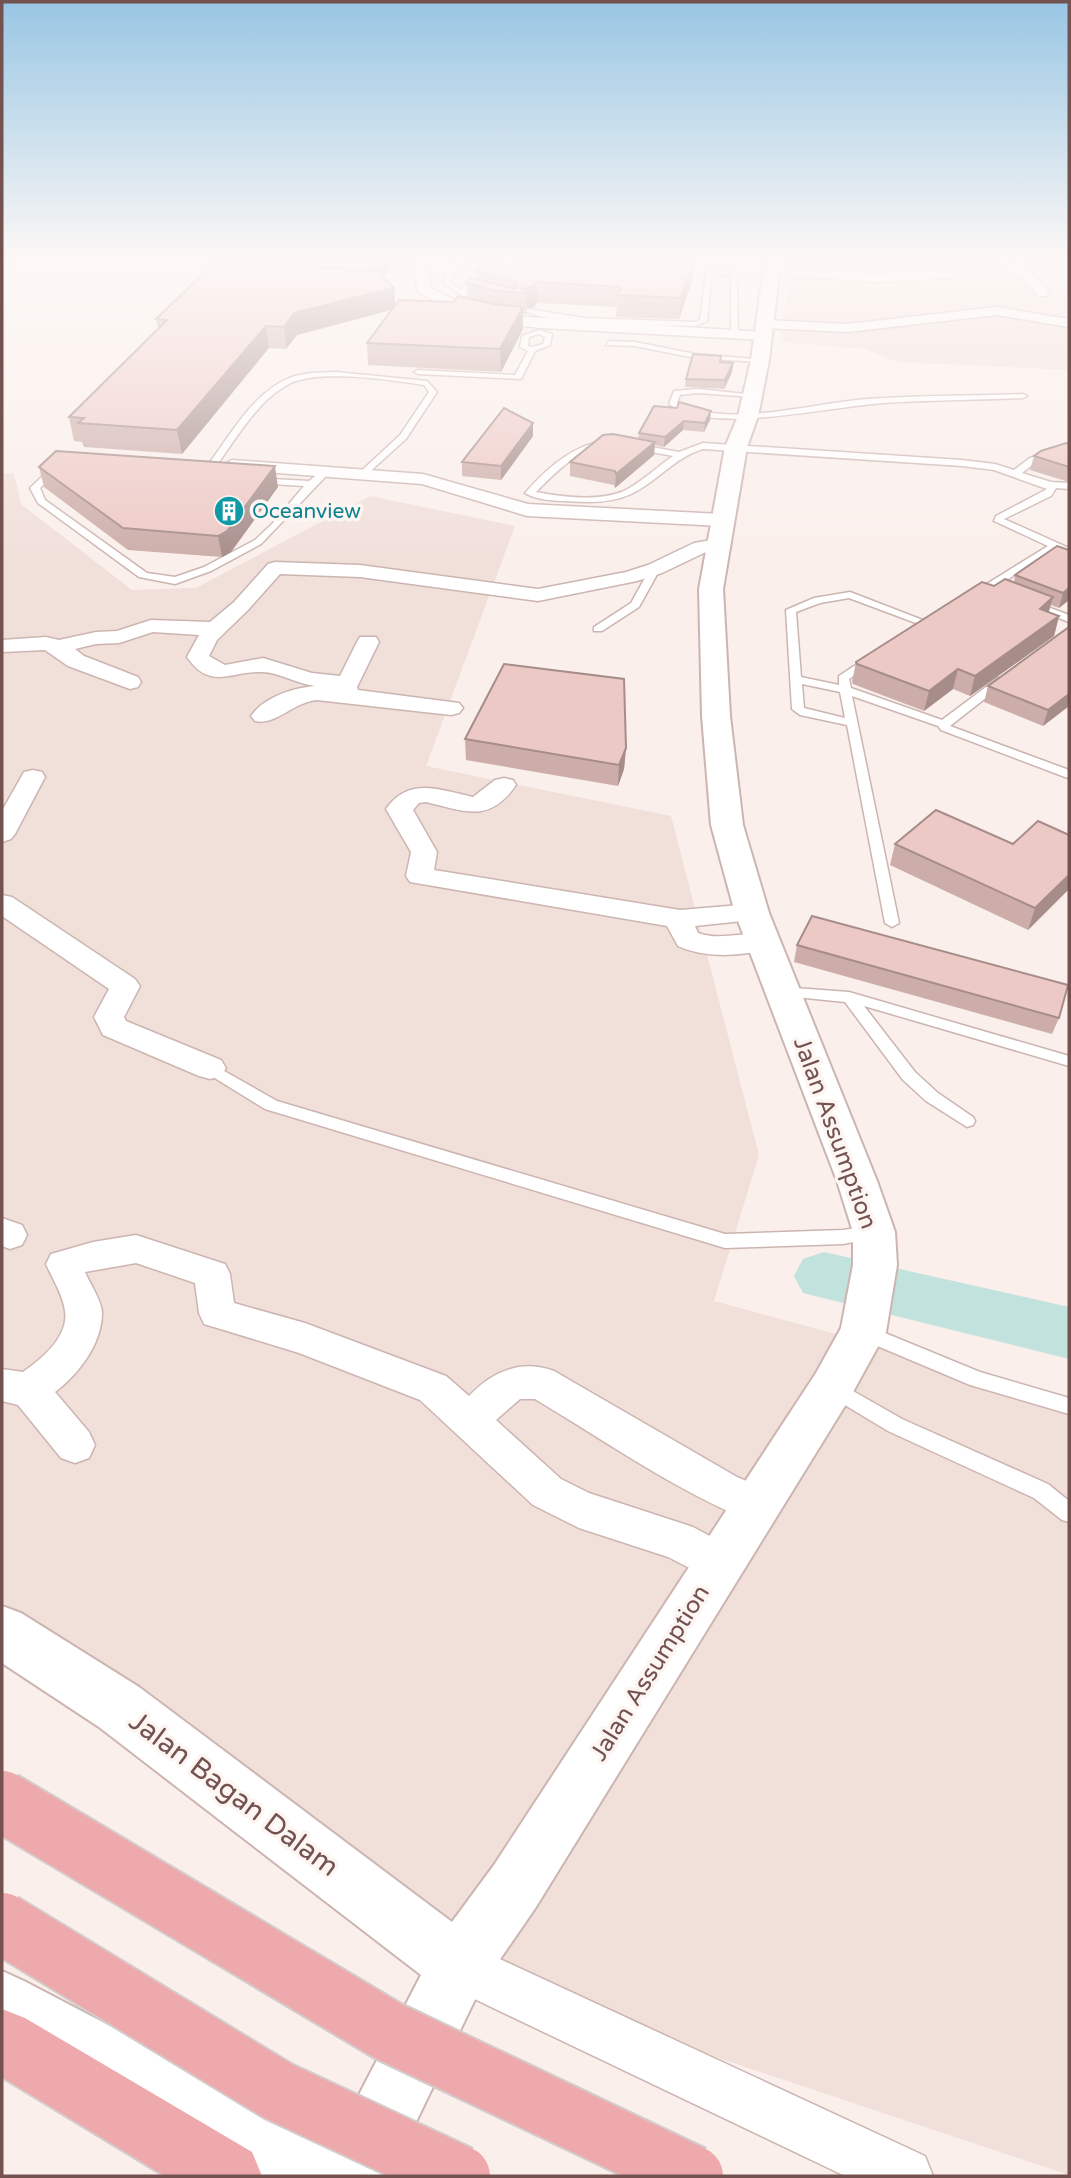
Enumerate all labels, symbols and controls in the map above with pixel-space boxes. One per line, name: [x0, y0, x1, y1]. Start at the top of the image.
building icon: Oceanview: [212, 494, 246, 528]
place label: Oceanview: [252, 499, 361, 524]
street label: Jalan Assumption: [787, 1033, 883, 1233]
street label: Jalan Assumption: [584, 1580, 716, 1766]
street label: Jalan Bagan Dalam: [122, 1704, 346, 1884]

